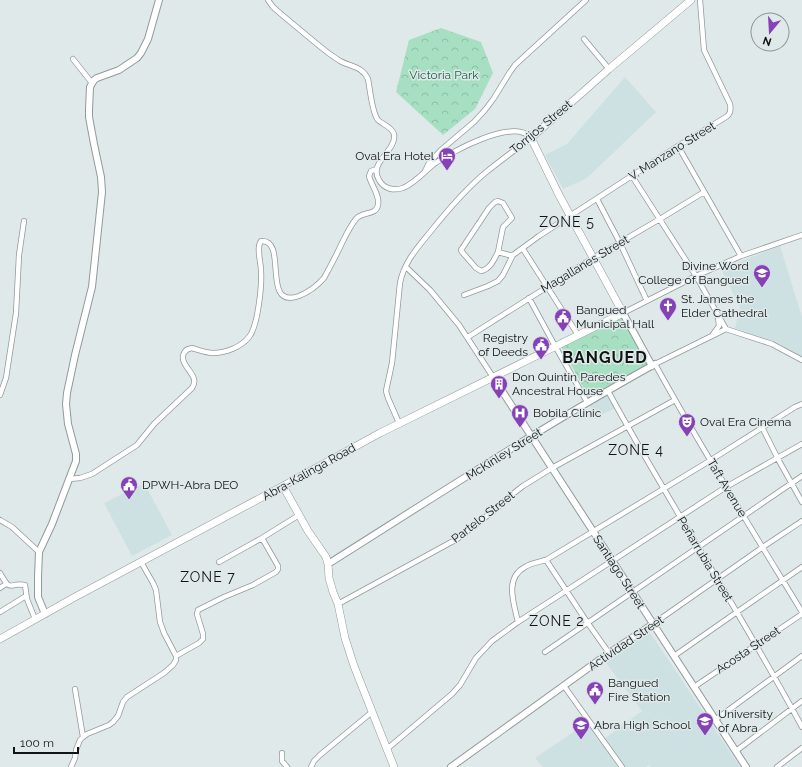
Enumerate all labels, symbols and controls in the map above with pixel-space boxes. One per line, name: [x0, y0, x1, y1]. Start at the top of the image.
north arrow: [750, 12, 790, 52]
text: N: [761, 34, 773, 49]
park label: Victoria Park: [409, 68, 479, 82]
street label: Torrijos Street: [507, 97, 575, 157]
street label: V. Manzano Street: [626, 119, 718, 183]
hotel icon: Oval Era Hotel: [437, 146, 457, 171]
place label: Oval Era Hotel: [355, 149, 435, 163]
district label: ZONE 5: [539, 214, 595, 230]
street label: Magallanes Street: [538, 232, 632, 296]
place label: Divine Word College of Bangued: [638, 259, 749, 287]
school or university icon: Divine Word College of Bangued: [752, 263, 772, 288]
place label: St. James the Elder Cathedral: [681, 292, 768, 320]
church icon: St. James the Elder Cathedral: [658, 296, 678, 321]
place label: Bangued Municipal Hall: [576, 303, 655, 331]
public building icon: Bangued Municipal Hall: [553, 307, 573, 332]
place label: Registry of Deeds: [478, 331, 528, 359]
public building icon: Registry of Deeds: [531, 335, 551, 360]
district label: BANGUED: [562, 348, 648, 367]
place label: Don Quintin Paredes Ancestral House: [512, 370, 626, 398]
building icon: Don Quintin Paredes Ancestral House: [489, 374, 509, 399]
hospital icon: Bobila Clinic: [510, 403, 530, 428]
place label: Bobila Clinic: [533, 406, 602, 420]
theatre icon: Oval Era Cinema: [677, 412, 697, 437]
place label: Oval Era Cinema: [700, 415, 791, 429]
street label: McKinley Street: [463, 425, 545, 483]
street label: Abra-Kalinga Road: [260, 441, 358, 503]
district label: ZONE 4: [608, 442, 664, 458]
street label: Taft Avenue: [704, 456, 750, 520]
public building icon: DPWH-Abra DEO: [119, 475, 139, 500]
place label: DPWH-Abra DEO: [142, 478, 238, 492]
street label: Partelo Street: [449, 488, 517, 546]
street label: Peñarrubia Street: [674, 514, 736, 604]
street label: Santiago Street: [590, 533, 648, 611]
district label: ZONE 7: [180, 569, 236, 585]
district label: ZONE 2: [529, 613, 585, 629]
street label: Actividad Street: [586, 613, 666, 673]
street label: Acosta Street: [713, 623, 783, 677]
place label: Bangued Fire Station: [608, 676, 670, 704]
public building icon: Bangued Fire Station: [585, 680, 605, 705]
place label: University of Abra: [718, 707, 773, 735]
school or university icon: University of Abra: [695, 711, 715, 736]
school or university icon: Abra High School: [571, 715, 591, 740]
place label: Abra High School: [594, 718, 691, 732]
scale bar: [14, 729, 78, 755]
text: 100 m: [20, 736, 54, 750]

